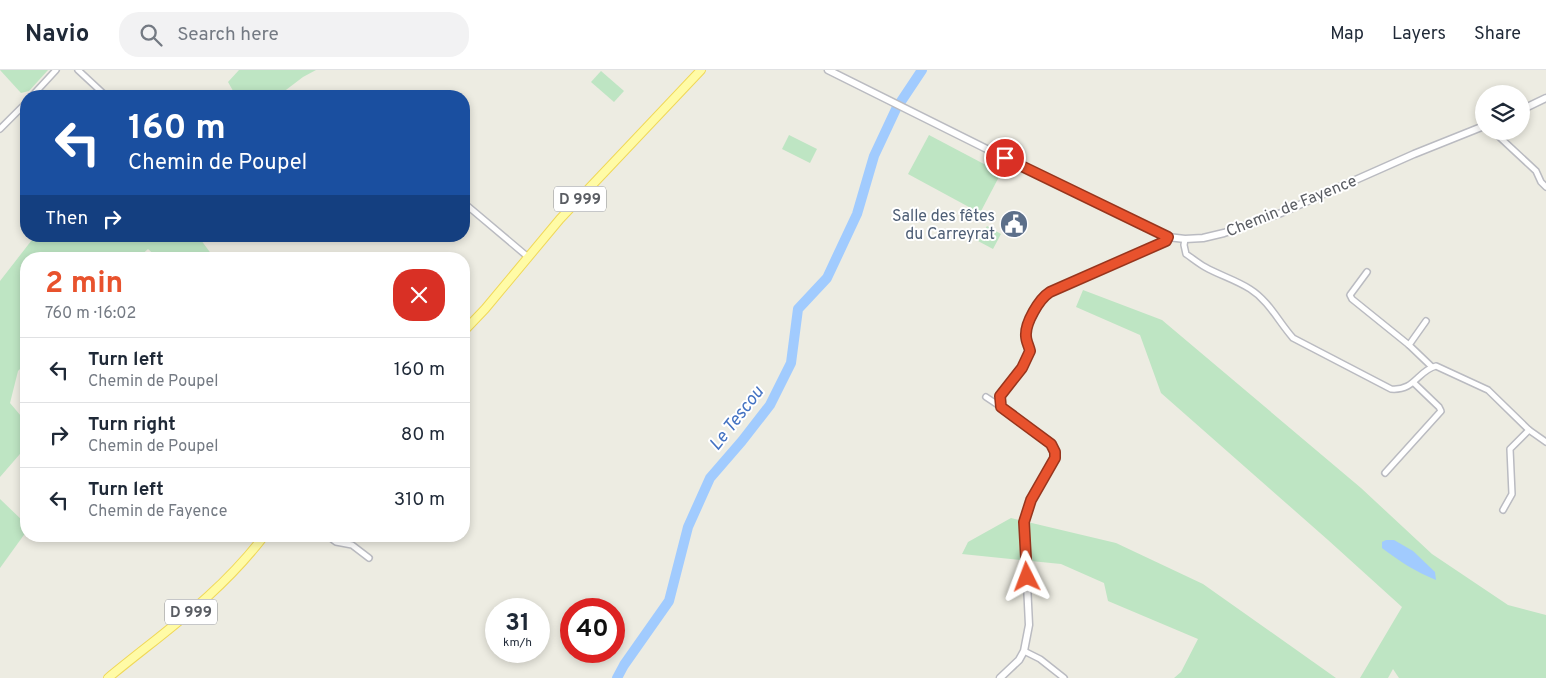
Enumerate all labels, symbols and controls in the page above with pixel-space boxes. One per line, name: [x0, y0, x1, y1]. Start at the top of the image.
search box: [119, 12, 469, 57]
text: Navio: [25, 20, 89, 50]
icon: search: [137, 21, 165, 49]
text: Search here: [177, 23, 279, 47]
text: Map: [1330, 23, 1364, 46]
text: Layers: [1392, 23, 1446, 46]
text: Share: [1474, 23, 1521, 46]
map controls: [1475, 85, 1530, 140]
button: layers: [1475, 85, 1530, 140]
text: 160 m: [128, 107, 226, 151]
icon: left: [45, 110, 110, 175]
pin: [984, 137, 1026, 179]
icon: arrive: [991, 144, 1019, 172]
text: Chemin de Poupel: [128, 150, 307, 177]
street label: Chemin de Fayence: [1223, 171, 1360, 242]
road number: D 999: [554, 186, 606, 212]
icon: right: [98, 205, 126, 233]
text: Then: [45, 207, 88, 231]
place label: Salle des fêtes du Carreyrat: [892, 207, 995, 245]
public building icon: Salle des fêtes du Carreyrat: [999, 209, 1029, 239]
text: 2 min: [45, 266, 123, 303]
button: close: [393, 269, 445, 321]
text: 760 m · 16:02: [45, 304, 136, 324]
text: Turn left: [88, 348, 164, 372]
icon: left: [45, 356, 73, 384]
text: 160 m: [394, 358, 445, 382]
text: Chemin de Poupel: [88, 372, 218, 392]
water label: Le Tescou: [705, 382, 770, 456]
text: Turn right: [88, 413, 176, 437]
icon: right: [45, 421, 73, 449]
text: 80 m: [401, 423, 445, 447]
text: Chemin de Poupel: [88, 437, 218, 457]
text: Turn left: [88, 478, 164, 502]
icon: left: [45, 486, 73, 514]
text: 310 m: [394, 488, 445, 512]
text: Chemin de Fayence: [88, 502, 227, 522]
position arrow: [1000, 550, 1052, 602]
speed limit sign: 40: [560, 598, 625, 663]
road number: D 999: [165, 600, 217, 624]
text: 31: [505, 608, 530, 640]
text: km/h: [503, 635, 532, 651]

